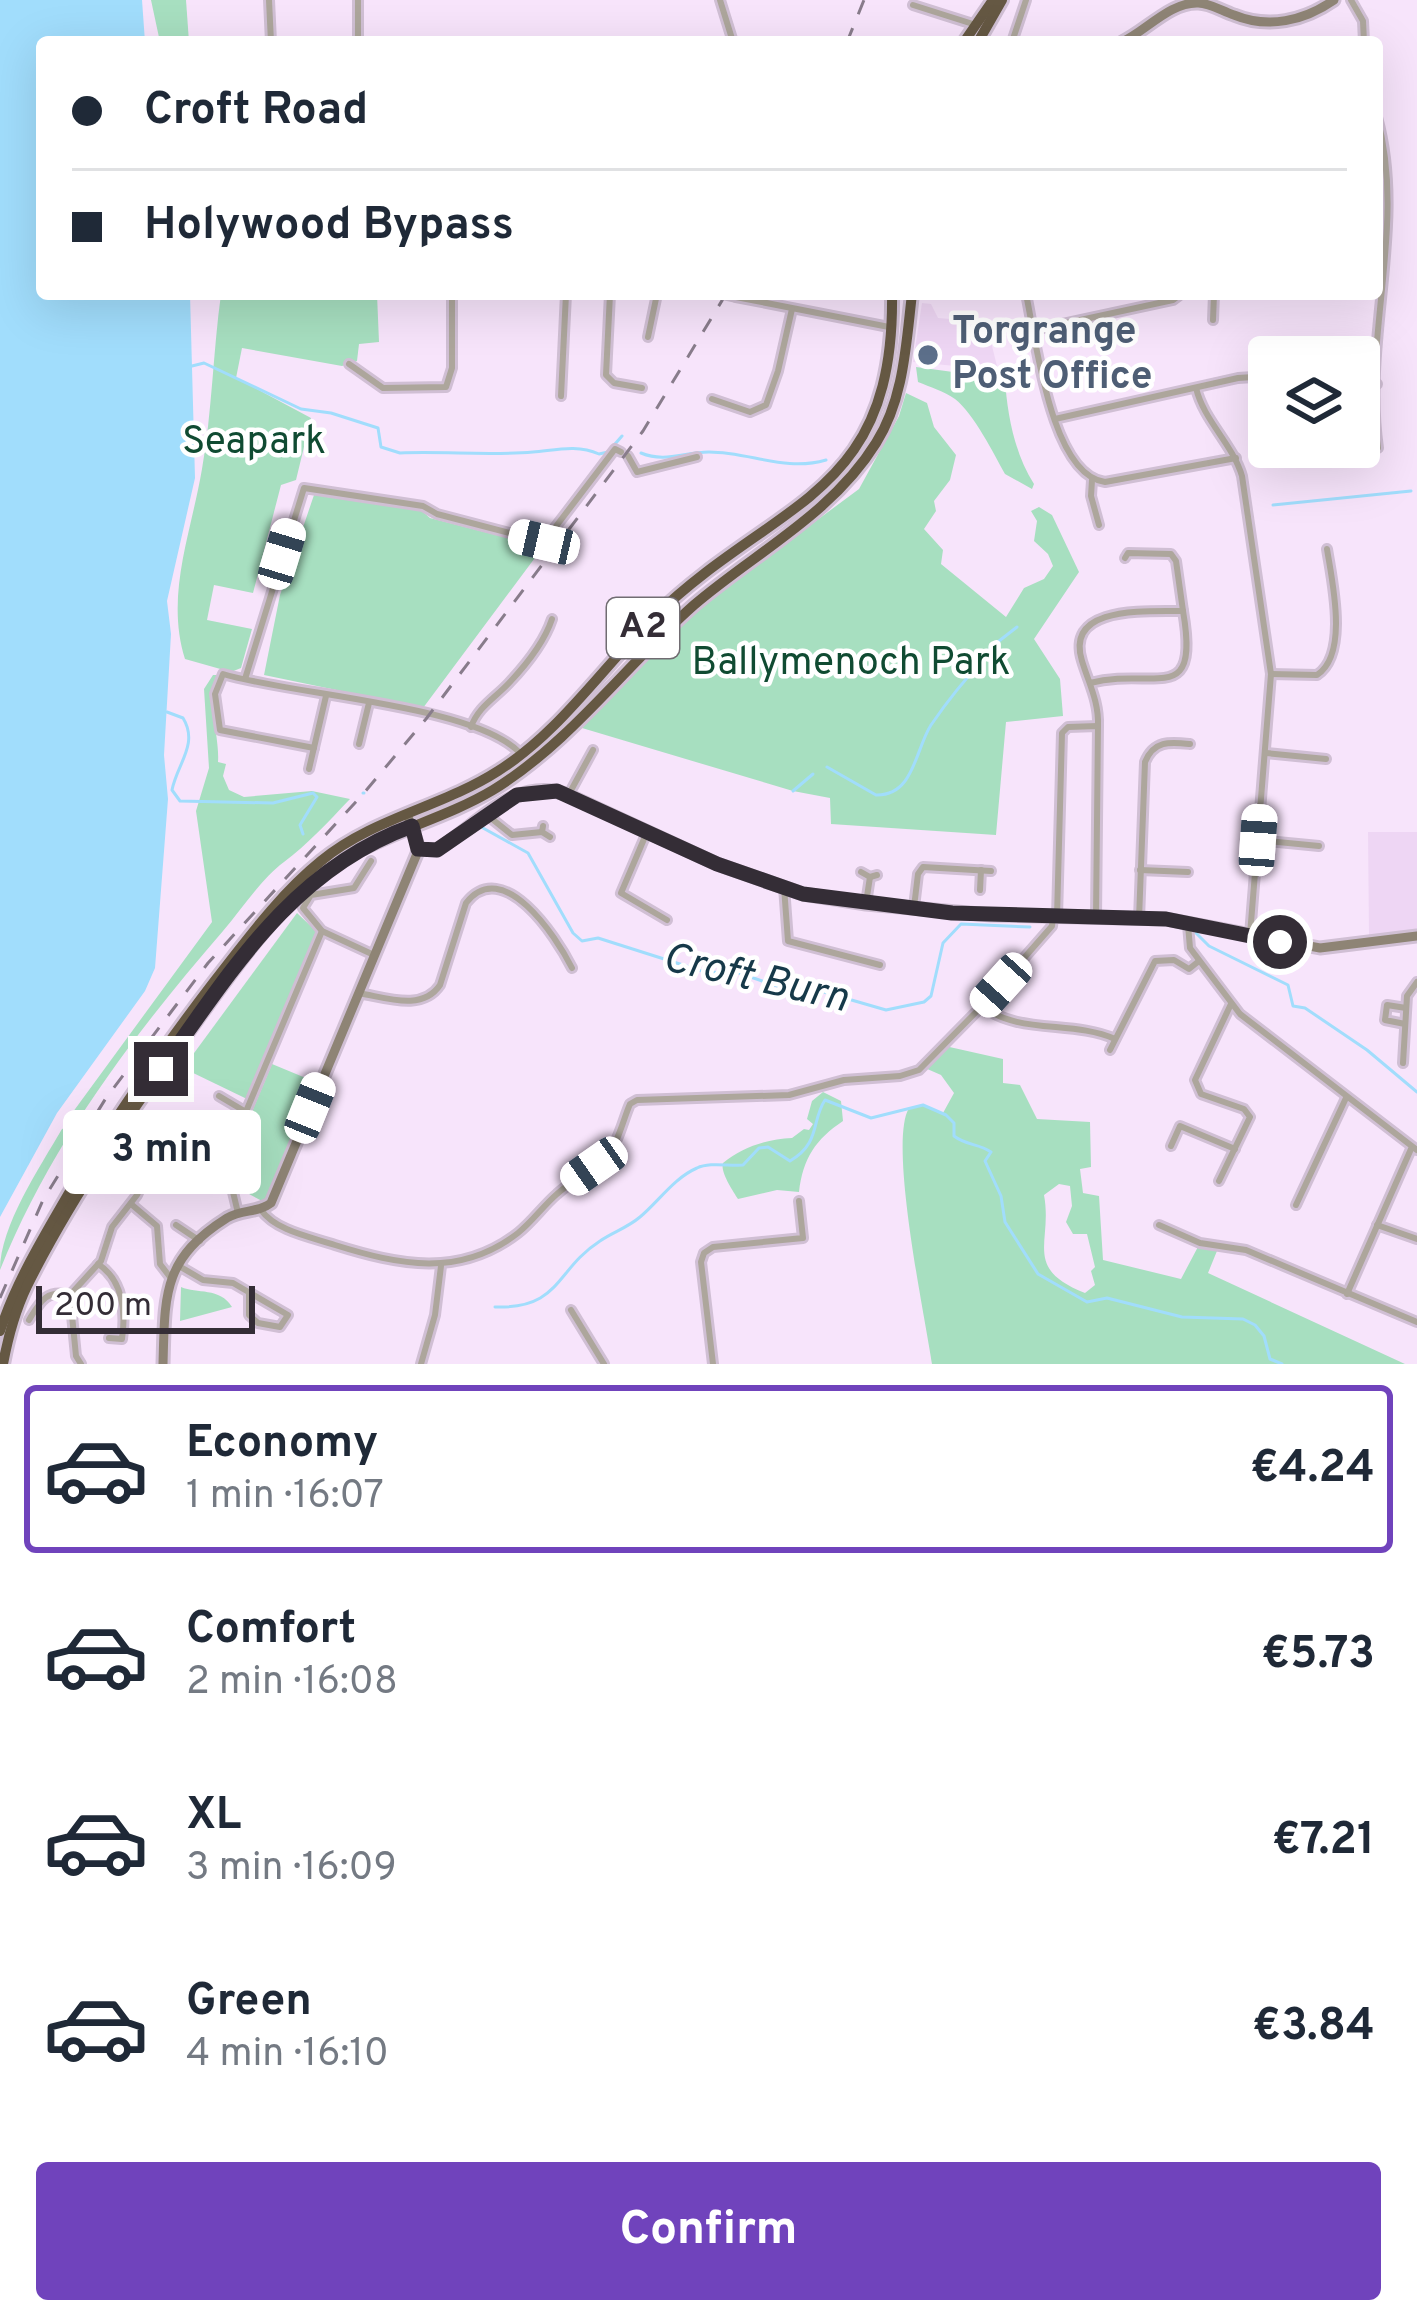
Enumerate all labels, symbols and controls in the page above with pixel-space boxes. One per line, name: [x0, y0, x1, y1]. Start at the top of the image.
text: Croft Road: [144, 83, 368, 140]
text: Holywood Bypass: [144, 198, 514, 255]
place label: Torgrange Post Office: [952, 309, 1153, 403]
map controls: [1248, 336, 1380, 468]
button: layers: [1248, 336, 1380, 468]
marker: Torgrange Post Office: [915, 342, 941, 368]
park label: Seapark: [182, 419, 326, 468]
car: [254, 514, 310, 594]
car: [505, 516, 583, 568]
road number: A2: [607, 598, 679, 658]
park label: Ballymenoch Park: [692, 640, 1010, 689]
car: [1238, 803, 1278, 877]
route start: [1253, 915, 1307, 969]
water label: Croft Burn: [657, 933, 853, 1027]
car: [964, 946, 1038, 1024]
route end: [134, 1042, 188, 1096]
car: [280, 1068, 340, 1148]
callout: 3 min: [62, 1111, 260, 1195]
text: 3 min: [111, 1127, 213, 1176]
car: [554, 1131, 634, 1201]
scale bar: [36, 1280, 255, 1333]
text: 200 m: [54, 1286, 152, 1328]
icon: car: [42, 1415, 150, 1523]
text: Economy: [186, 1416, 378, 1473]
text: €4.24: [1250, 1441, 1375, 1498]
text: 1 min · 16:07: [186, 1473, 384, 1522]
icon: car: [42, 1601, 150, 1709]
text: Comfort: [186, 1602, 356, 1659]
text: €5.73: [1261, 1627, 1375, 1684]
text: 2 min · 16:08: [186, 1659, 398, 1708]
icon: car: [42, 1787, 150, 1895]
text: XL: [186, 1788, 241, 1845]
text: €7.21: [1272, 1813, 1375, 1870]
text: 3 min · 16:09: [186, 1845, 397, 1894]
icon: car: [42, 1973, 150, 2081]
text: Green: [186, 1974, 312, 2031]
text: €3.84: [1252, 1999, 1375, 2056]
text: 4 min · 16:10: [186, 2031, 389, 2080]
button: Confirm: [36, 2162, 1381, 2300]

